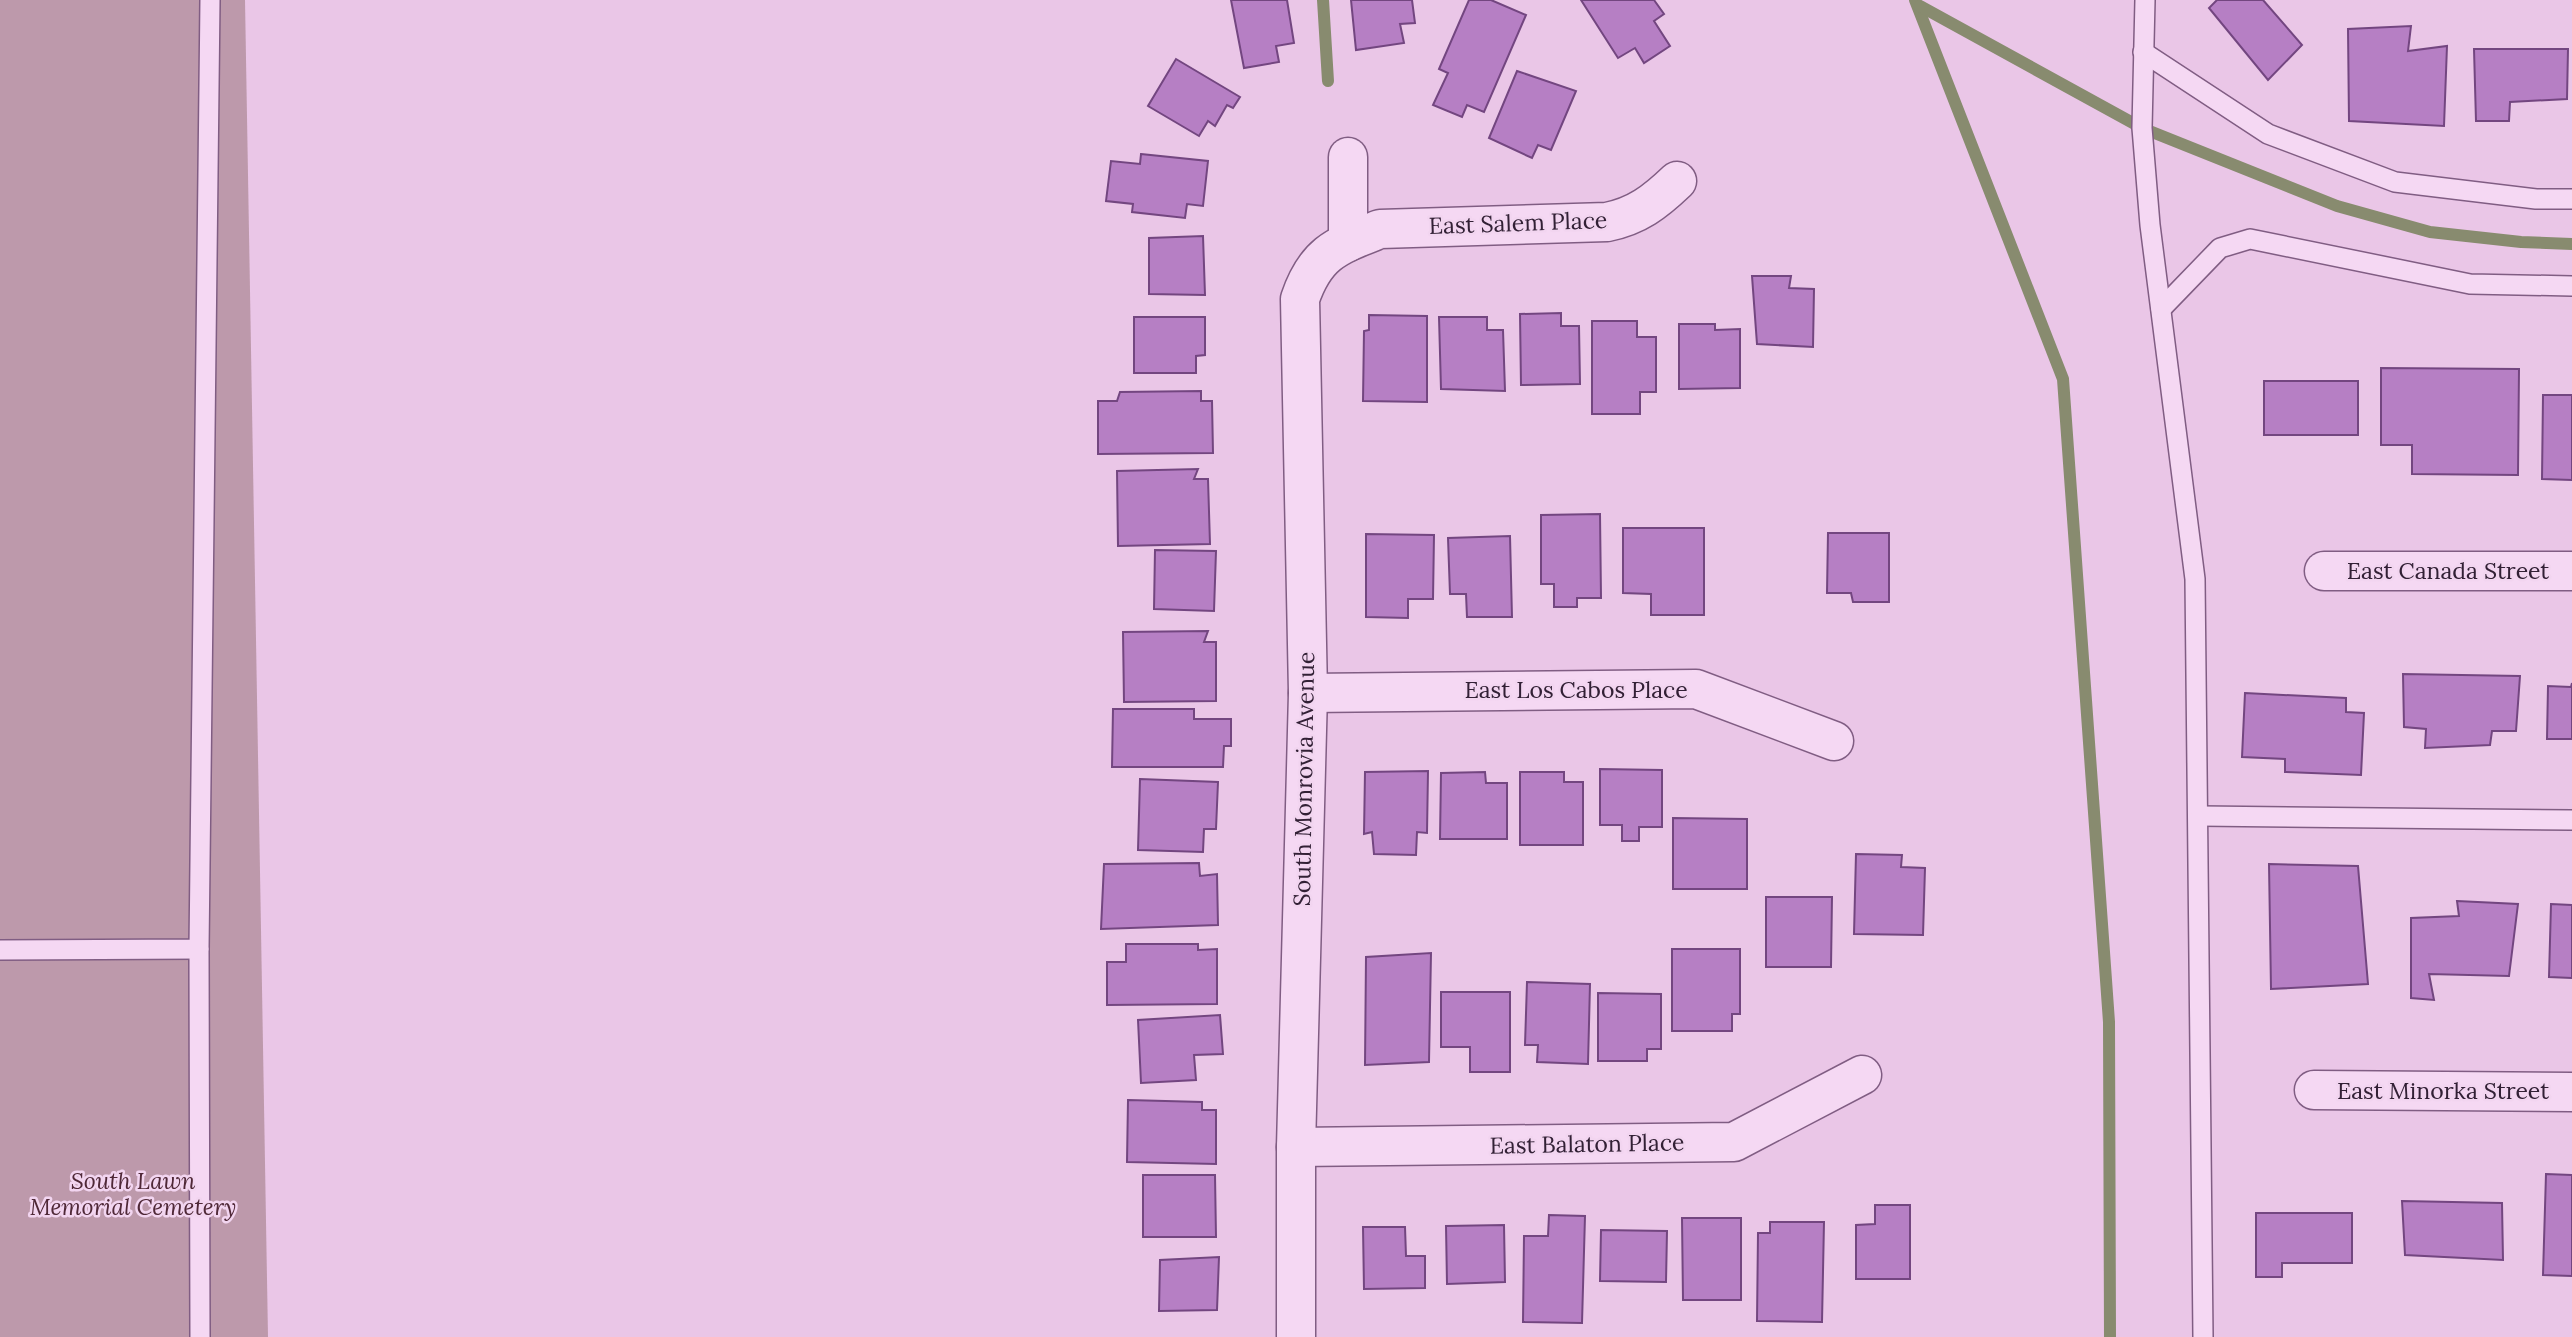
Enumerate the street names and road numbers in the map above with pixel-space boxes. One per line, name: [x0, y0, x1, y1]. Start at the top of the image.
street label: East Salem Place: [1428, 205, 1608, 240]
street label: East Canada Street: [2347, 556, 2549, 585]
street label: South Monrovia Avenue: [1287, 651, 1320, 906]
street label: East Los Cabos Place: [1464, 675, 1688, 704]
street label: East Minorka Street: [2337, 1076, 2549, 1105]
street label: East Balaton Place: [1489, 1127, 1685, 1160]

